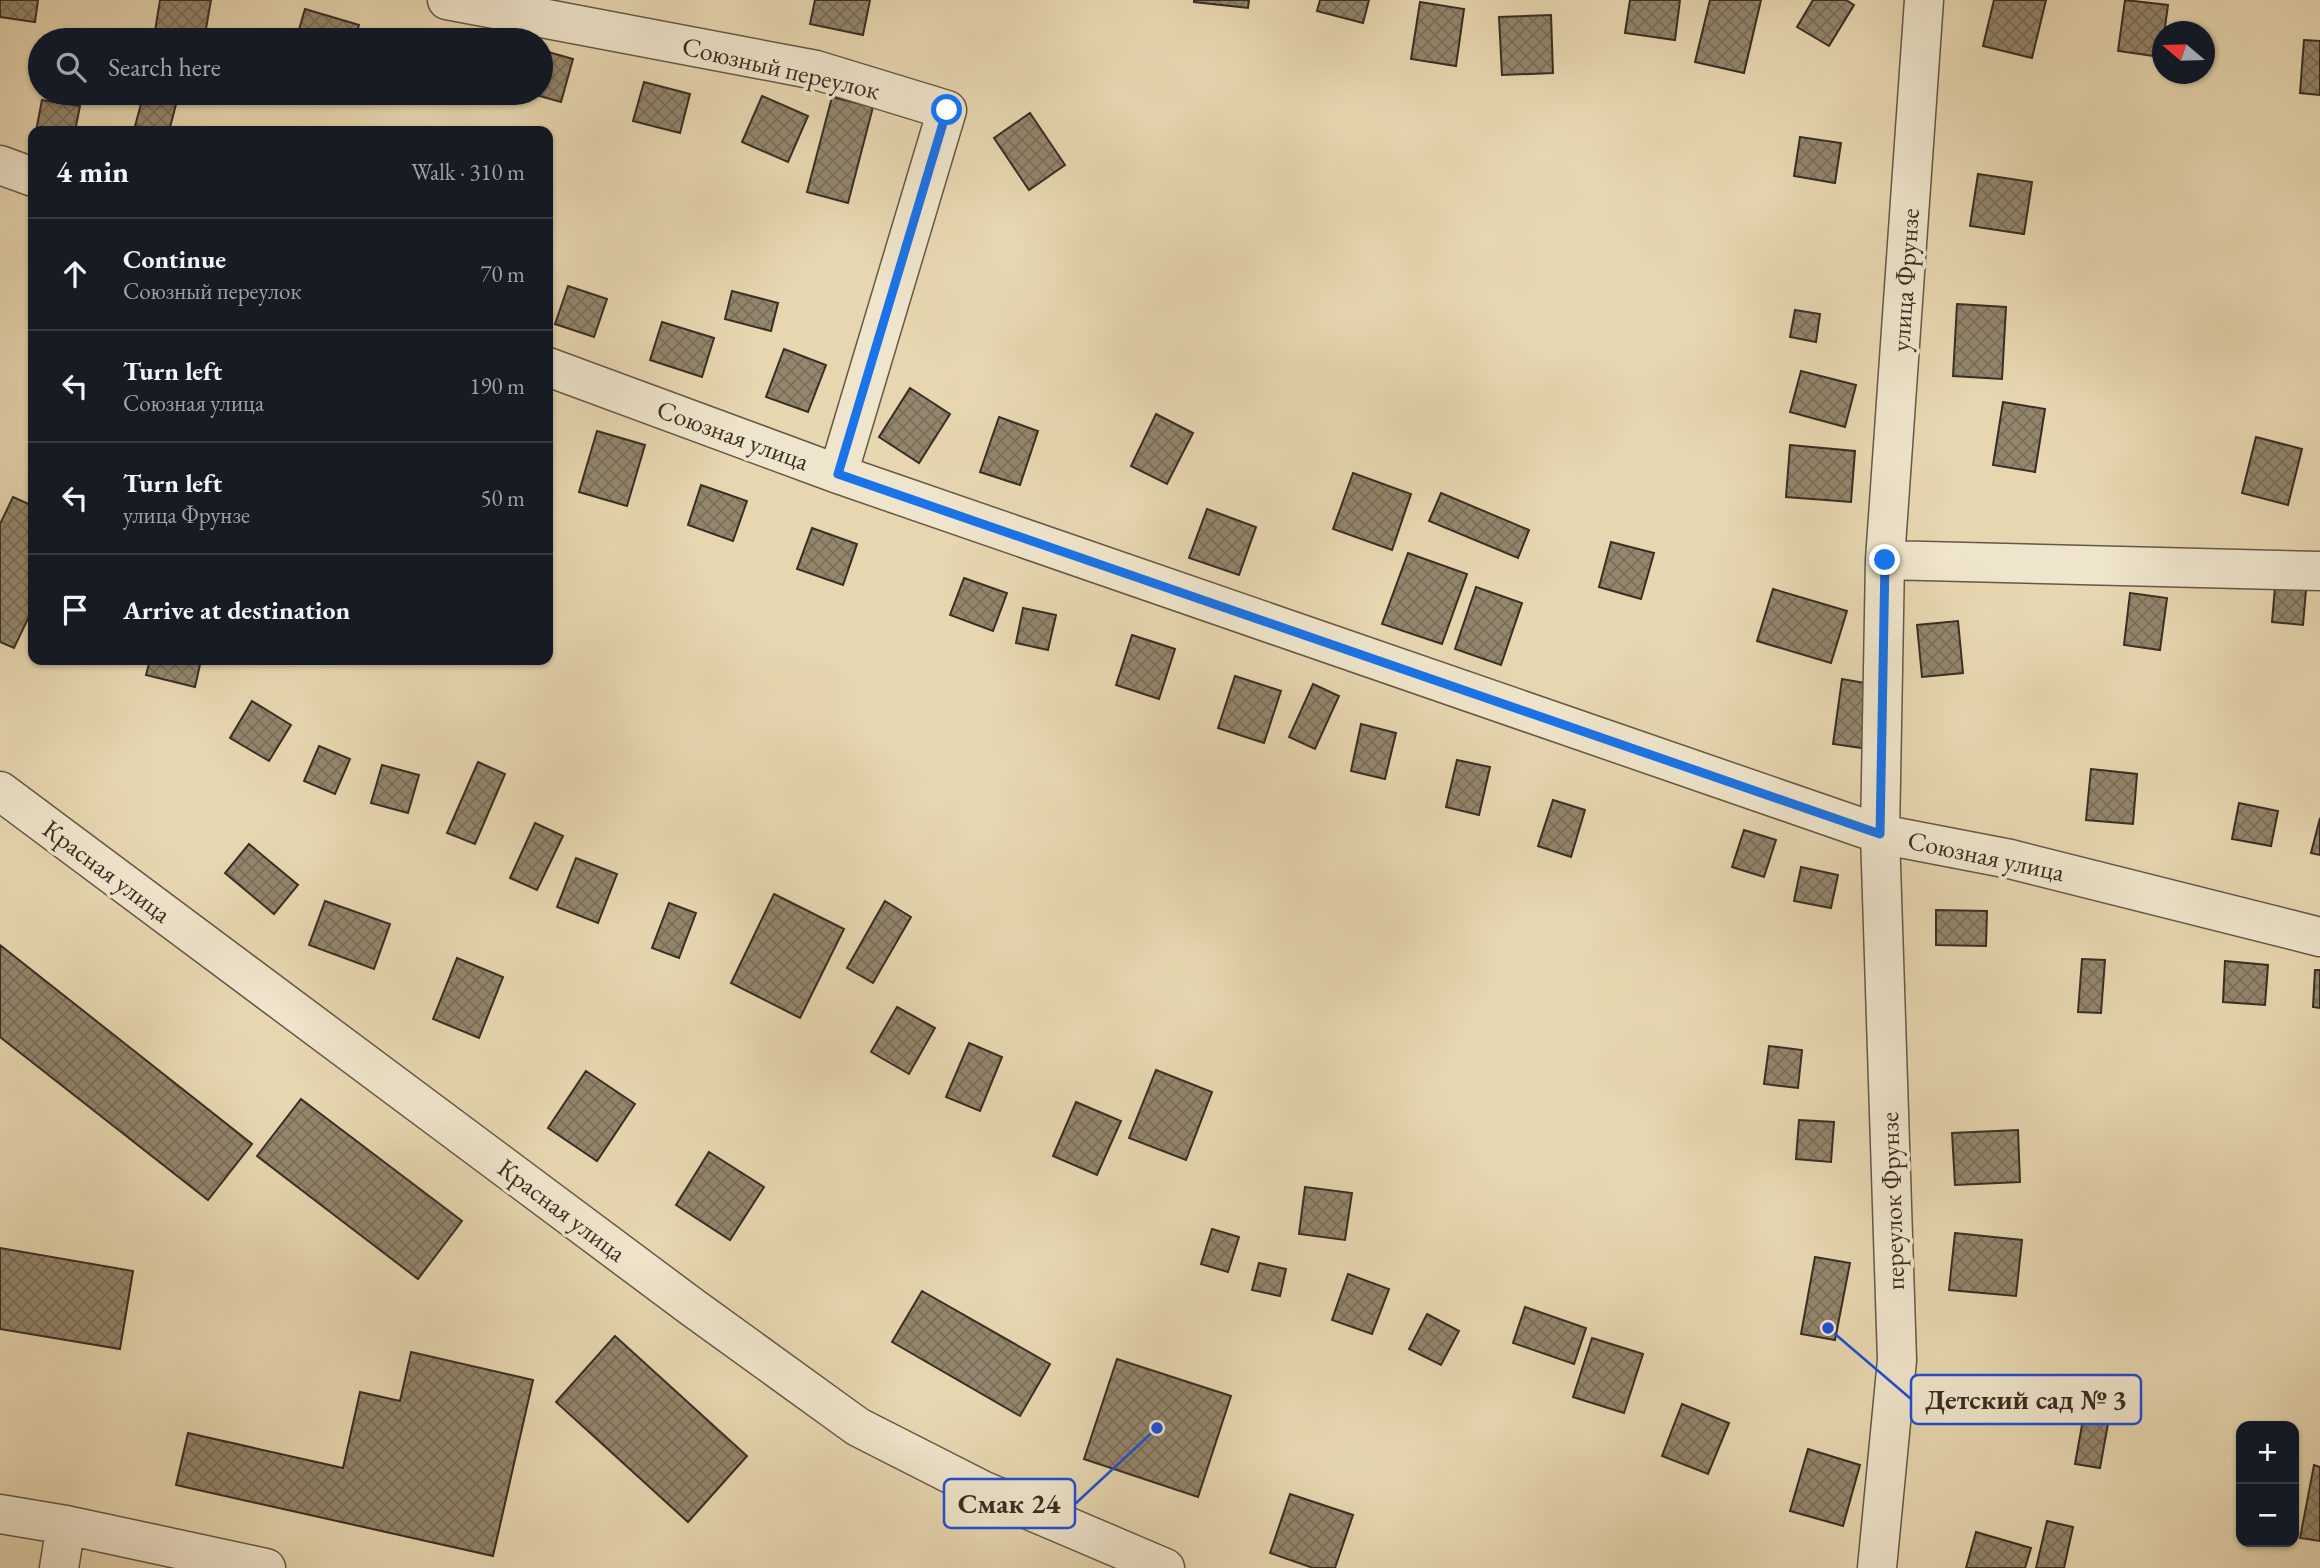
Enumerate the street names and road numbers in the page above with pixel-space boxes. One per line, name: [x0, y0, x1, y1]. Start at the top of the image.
street label: Союзный переулок: [679, 29, 884, 107]
street label: улица Фрунзе: [1883, 207, 1927, 353]
street label: Союзная улица: [652, 392, 814, 478]
street label: Красная улица: [36, 812, 178, 931]
street label: Союзная улица: [1904, 823, 2068, 889]
street label: переулок Фрунзе: [1872, 1111, 1912, 1291]
street label: Красная улица: [491, 1151, 633, 1270]

